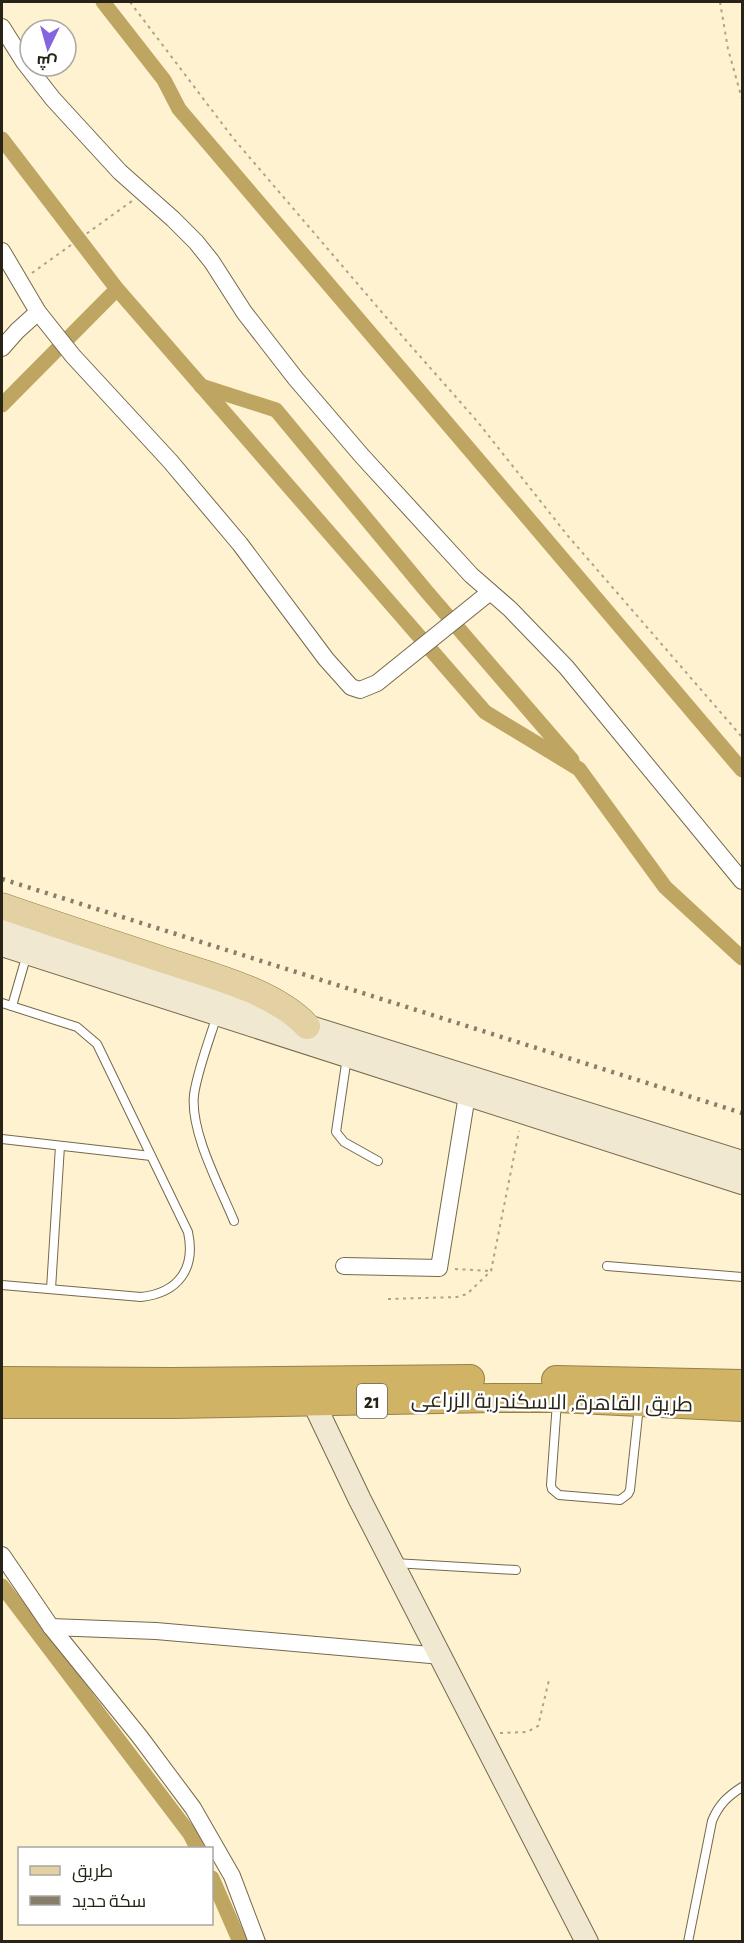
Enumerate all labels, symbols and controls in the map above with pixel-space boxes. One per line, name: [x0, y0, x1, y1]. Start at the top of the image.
north arrow: [18, 18, 78, 78]
text: ش: [36, 52, 58, 72]
road number: 21: [357, 1384, 387, 1418]
street label: طريق القاهرة, الاسكندرية الزراعى: [411, 1390, 693, 1417]
legend: [18, 1847, 213, 1925]
text: طريق: [72, 1863, 113, 1883]
text: سكة حديد: [72, 1893, 146, 1911]

